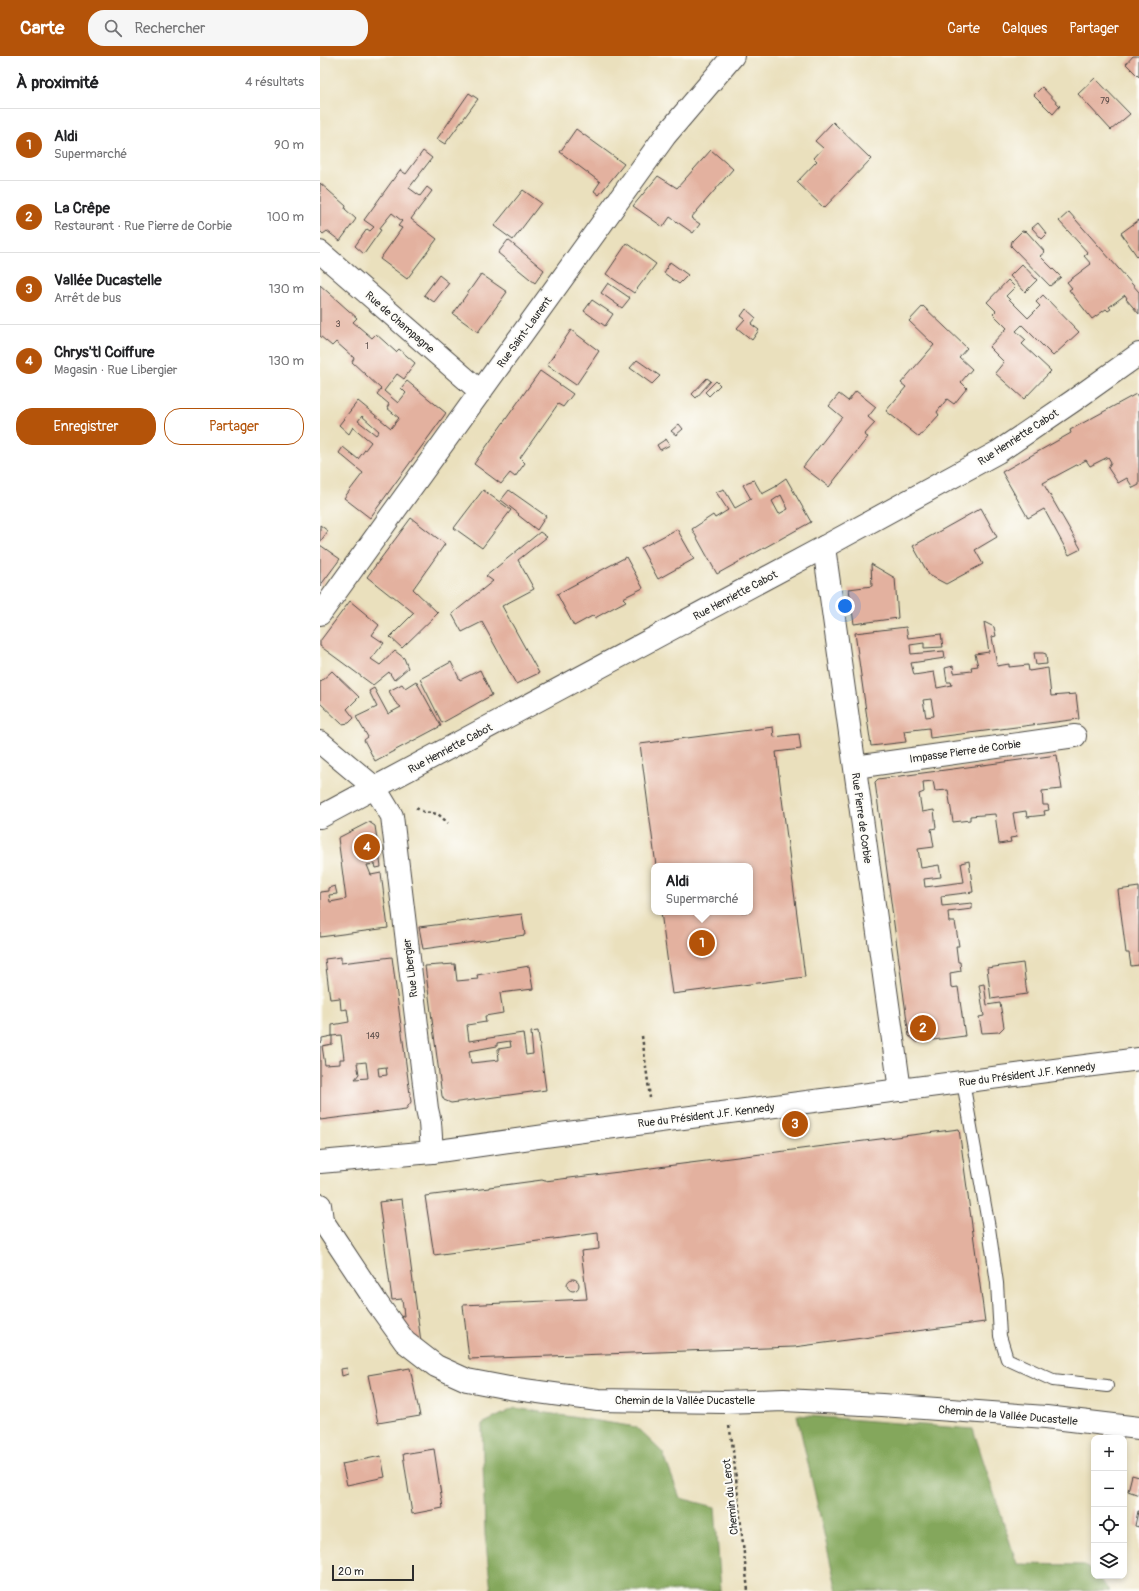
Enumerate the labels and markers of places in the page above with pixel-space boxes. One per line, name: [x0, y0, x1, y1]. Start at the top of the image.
pin: 4: [354, 832, 380, 862]
pin: 1: [689, 928, 715, 958]
pin: 2: [910, 1013, 936, 1043]
pin: 3: [782, 1109, 808, 1139]

